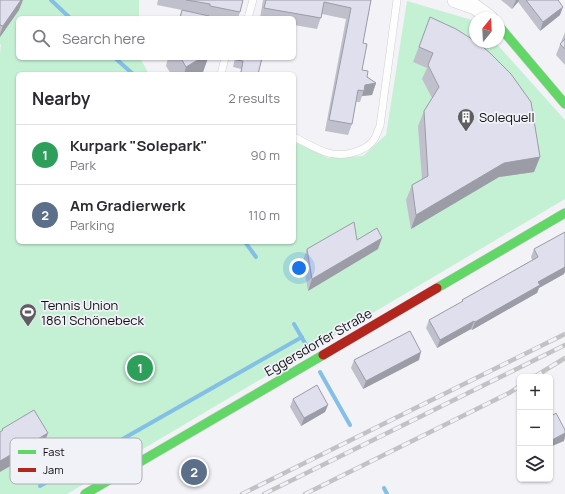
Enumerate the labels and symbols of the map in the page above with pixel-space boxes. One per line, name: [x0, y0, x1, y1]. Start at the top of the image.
north arrow: [469, 12, 505, 48]
building icon: Solequell: [456, 107, 476, 132]
place label: Solequell: [479, 108, 534, 126]
your location: [289, 258, 309, 278]
place label: Tennis Union 1861 Schönebeck: [41, 296, 145, 329]
sports icon: Tennis Union 1861 Schönebeck: [18, 302, 38, 327]
street label: Eggersdorfer Straße: [261, 304, 375, 380]
pin: 1: [127, 353, 153, 383]
legend: [10, 438, 142, 484]
text: Fast: [43, 444, 65, 459]
pin: 2: [181, 457, 207, 487]
text: Jam: [43, 462, 64, 477]

